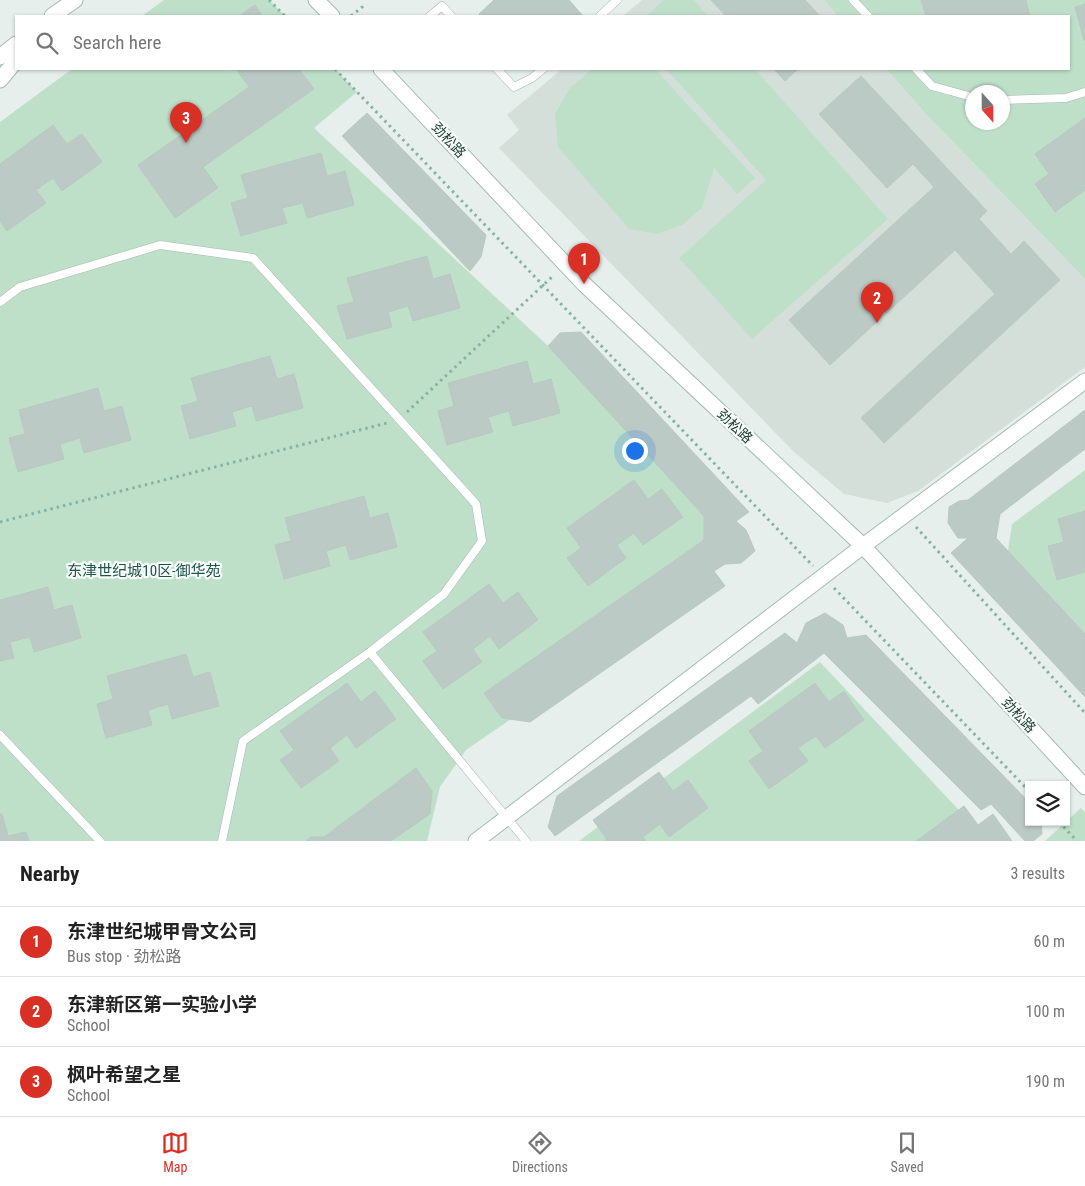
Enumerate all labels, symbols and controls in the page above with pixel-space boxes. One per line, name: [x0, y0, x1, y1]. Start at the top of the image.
search box: [15, 15, 1070, 70]
icon: search: [33, 29, 61, 57]
text: Search here: [73, 31, 161, 54]
north arrow: [965, 85, 1010, 130]
pin: 3: [170, 102, 202, 143]
street label: 劲松路: [429, 119, 469, 161]
pin: 1: [568, 243, 600, 284]
pin: 2: [861, 282, 893, 323]
street label: 劲松路: [714, 406, 756, 446]
your location: [622, 438, 648, 464]
district label: 东津世纪城10区-御华苑: [67, 562, 221, 580]
street label: 劲松路: [999, 694, 1039, 736]
map controls: [1025, 781, 1070, 826]
button: layers: [1025, 781, 1070, 826]
text: Nearby: [20, 862, 79, 886]
text: 3 results: [1010, 864, 1065, 883]
text: 东津世纪城甲骨文公司: [67, 920, 257, 943]
text: 1: [32, 932, 40, 951]
text: 60 m: [1033, 932, 1065, 951]
text: Bus stop · 劲松路: [67, 947, 181, 966]
text: 东津新区第一实验小学: [67, 993, 257, 1016]
text: 2: [32, 1002, 40, 1021]
text: 100 m: [1026, 1002, 1065, 1021]
text: School: [67, 1016, 110, 1035]
text: 枫叶希望之星: [67, 1063, 181, 1086]
text: 3: [32, 1072, 40, 1091]
text: 190 m: [1026, 1072, 1065, 1091]
text: School: [67, 1086, 110, 1105]
tab: Map: [161, 1129, 189, 1175]
tab: Directions: [512, 1129, 568, 1175]
tab: Saved: [890, 1129, 924, 1175]

